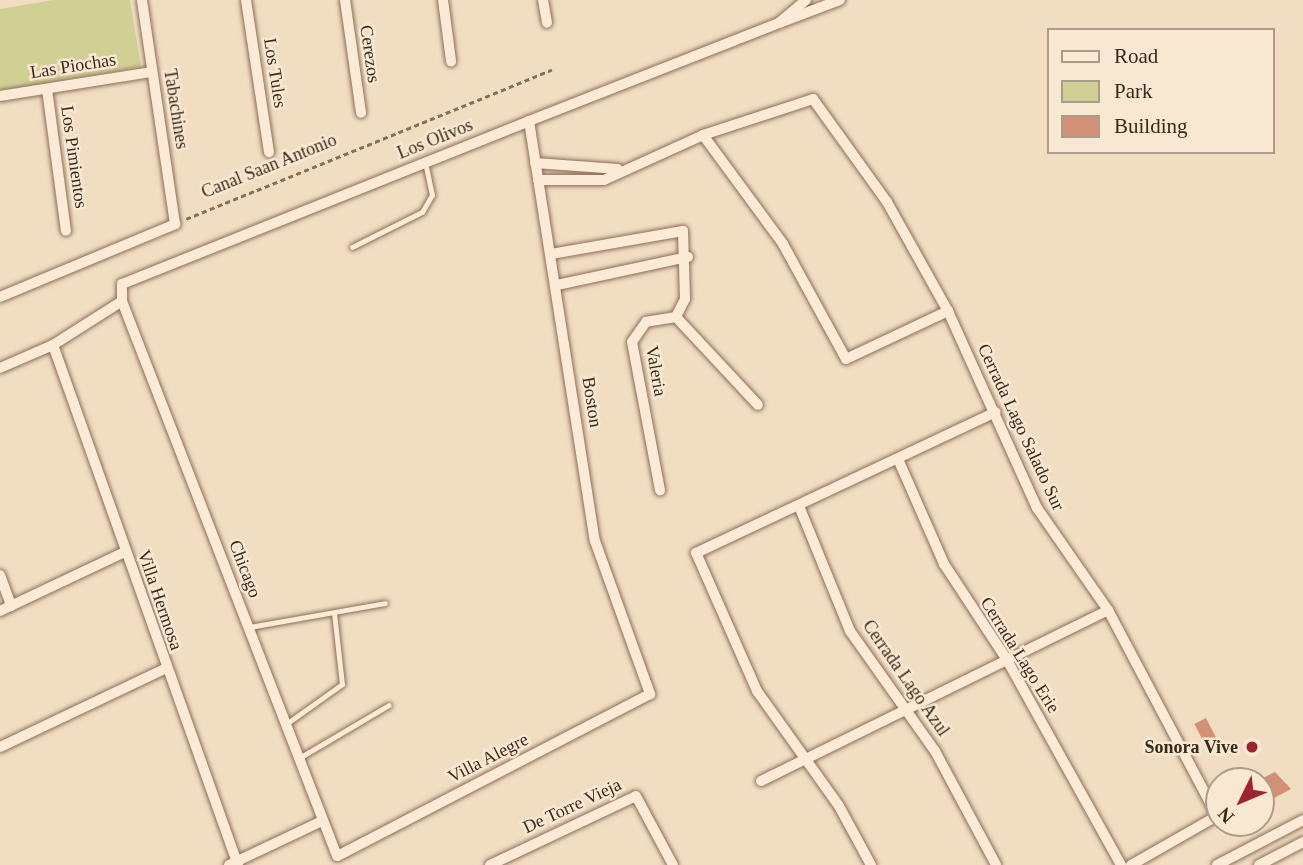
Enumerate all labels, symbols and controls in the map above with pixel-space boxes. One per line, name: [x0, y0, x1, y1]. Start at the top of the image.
street label: Cerezos: [355, 24, 385, 84]
legend: [1048, 28, 1275, 154]
street label: Los Tules: [259, 36, 291, 110]
text: Road: [1114, 44, 1158, 68]
street label: Las Piochas: [29, 49, 117, 83]
street label: Tabachines: [159, 67, 193, 151]
text: Park: [1114, 79, 1153, 103]
street label: Los Pimientos: [56, 104, 92, 210]
street label: Los Olivos: [394, 114, 476, 164]
text: Building: [1114, 114, 1188, 138]
street label: Canal Saan Antonio: [198, 129, 340, 203]
street label: Cerrada Lago Salado Sur: [973, 340, 1069, 514]
street label: Valeria: [641, 344, 671, 398]
street label: Boston: [577, 375, 607, 429]
street label: Chicago: [224, 537, 266, 601]
street label: Villa Hermosa: [133, 547, 187, 653]
street label: Cerrada Lago Erie: [976, 593, 1064, 717]
street label: Cerrada Lago Azul: [858, 615, 954, 741]
street label: Villa Alegre: [444, 728, 532, 788]
place label: Sonora Vive: [1144, 736, 1238, 758]
marker: Sonora Vive: [1244, 739, 1260, 755]
north arrow: [1205, 767, 1275, 837]
street label: De Torre Vieja: [519, 774, 625, 838]
text: N: [1213, 803, 1238, 827]

